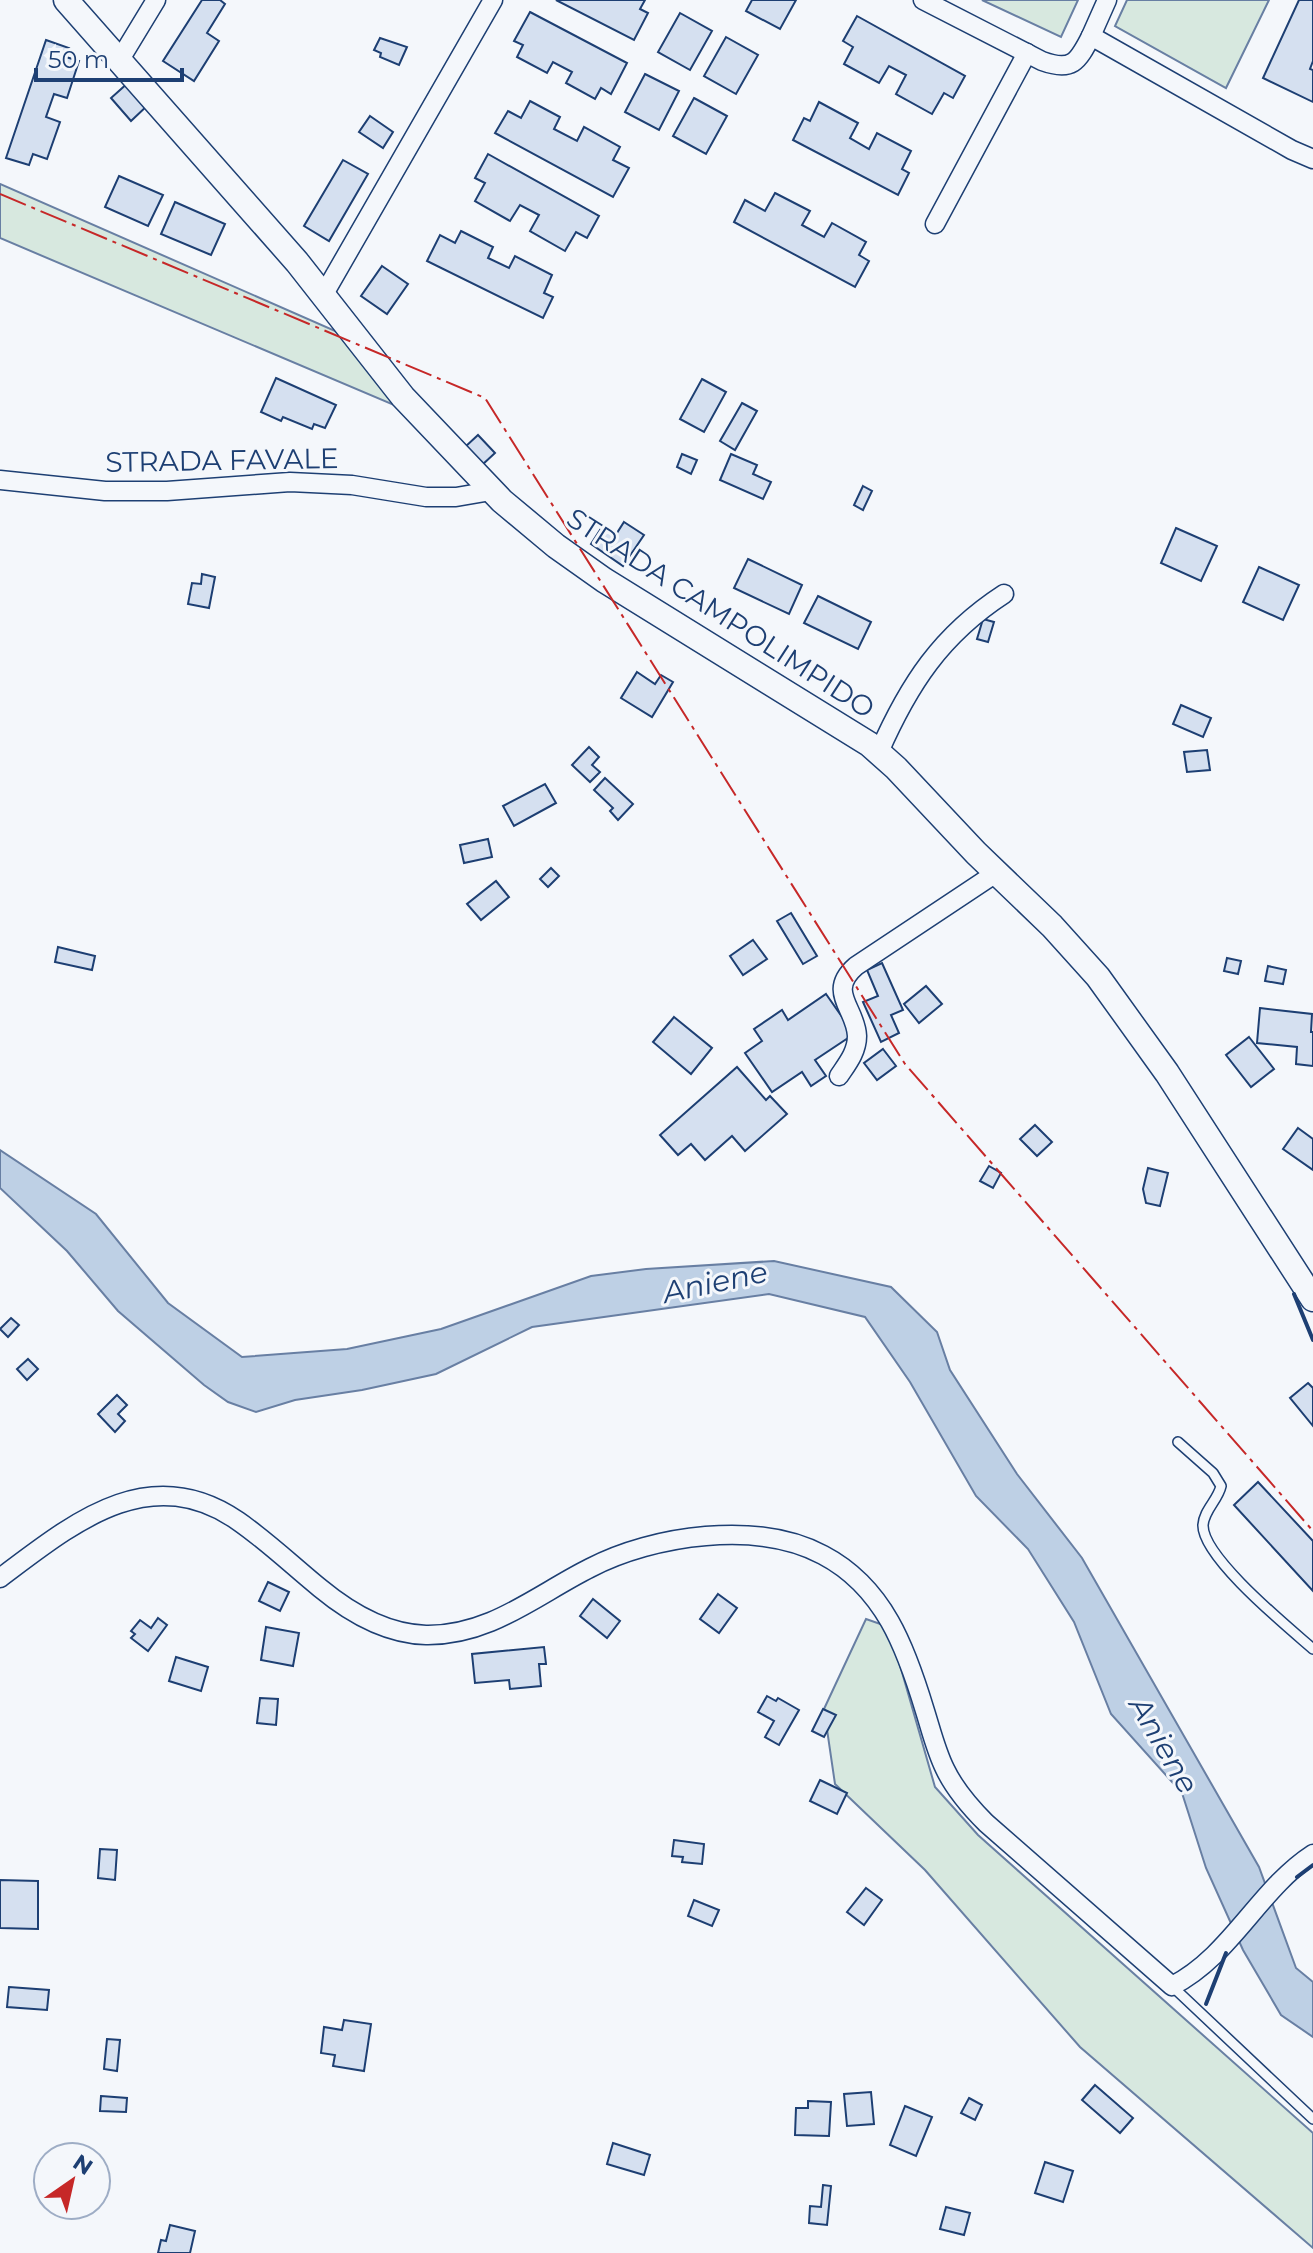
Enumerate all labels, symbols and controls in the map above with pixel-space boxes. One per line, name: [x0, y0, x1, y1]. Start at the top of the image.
scale bar: [36, 32, 182, 82]
text: 50 m: [48, 45, 109, 74]
street label: STRADA FAVALE: [105, 441, 339, 479]
street label: STRADA CAMPOLIMPIDO: [561, 501, 881, 725]
water label: Aniene: [657, 1253, 771, 1312]
water label: Aniene: [1120, 1688, 1207, 1800]
north arrow: [32, 2141, 112, 2221]
text: N: [68, 2149, 98, 2181]

